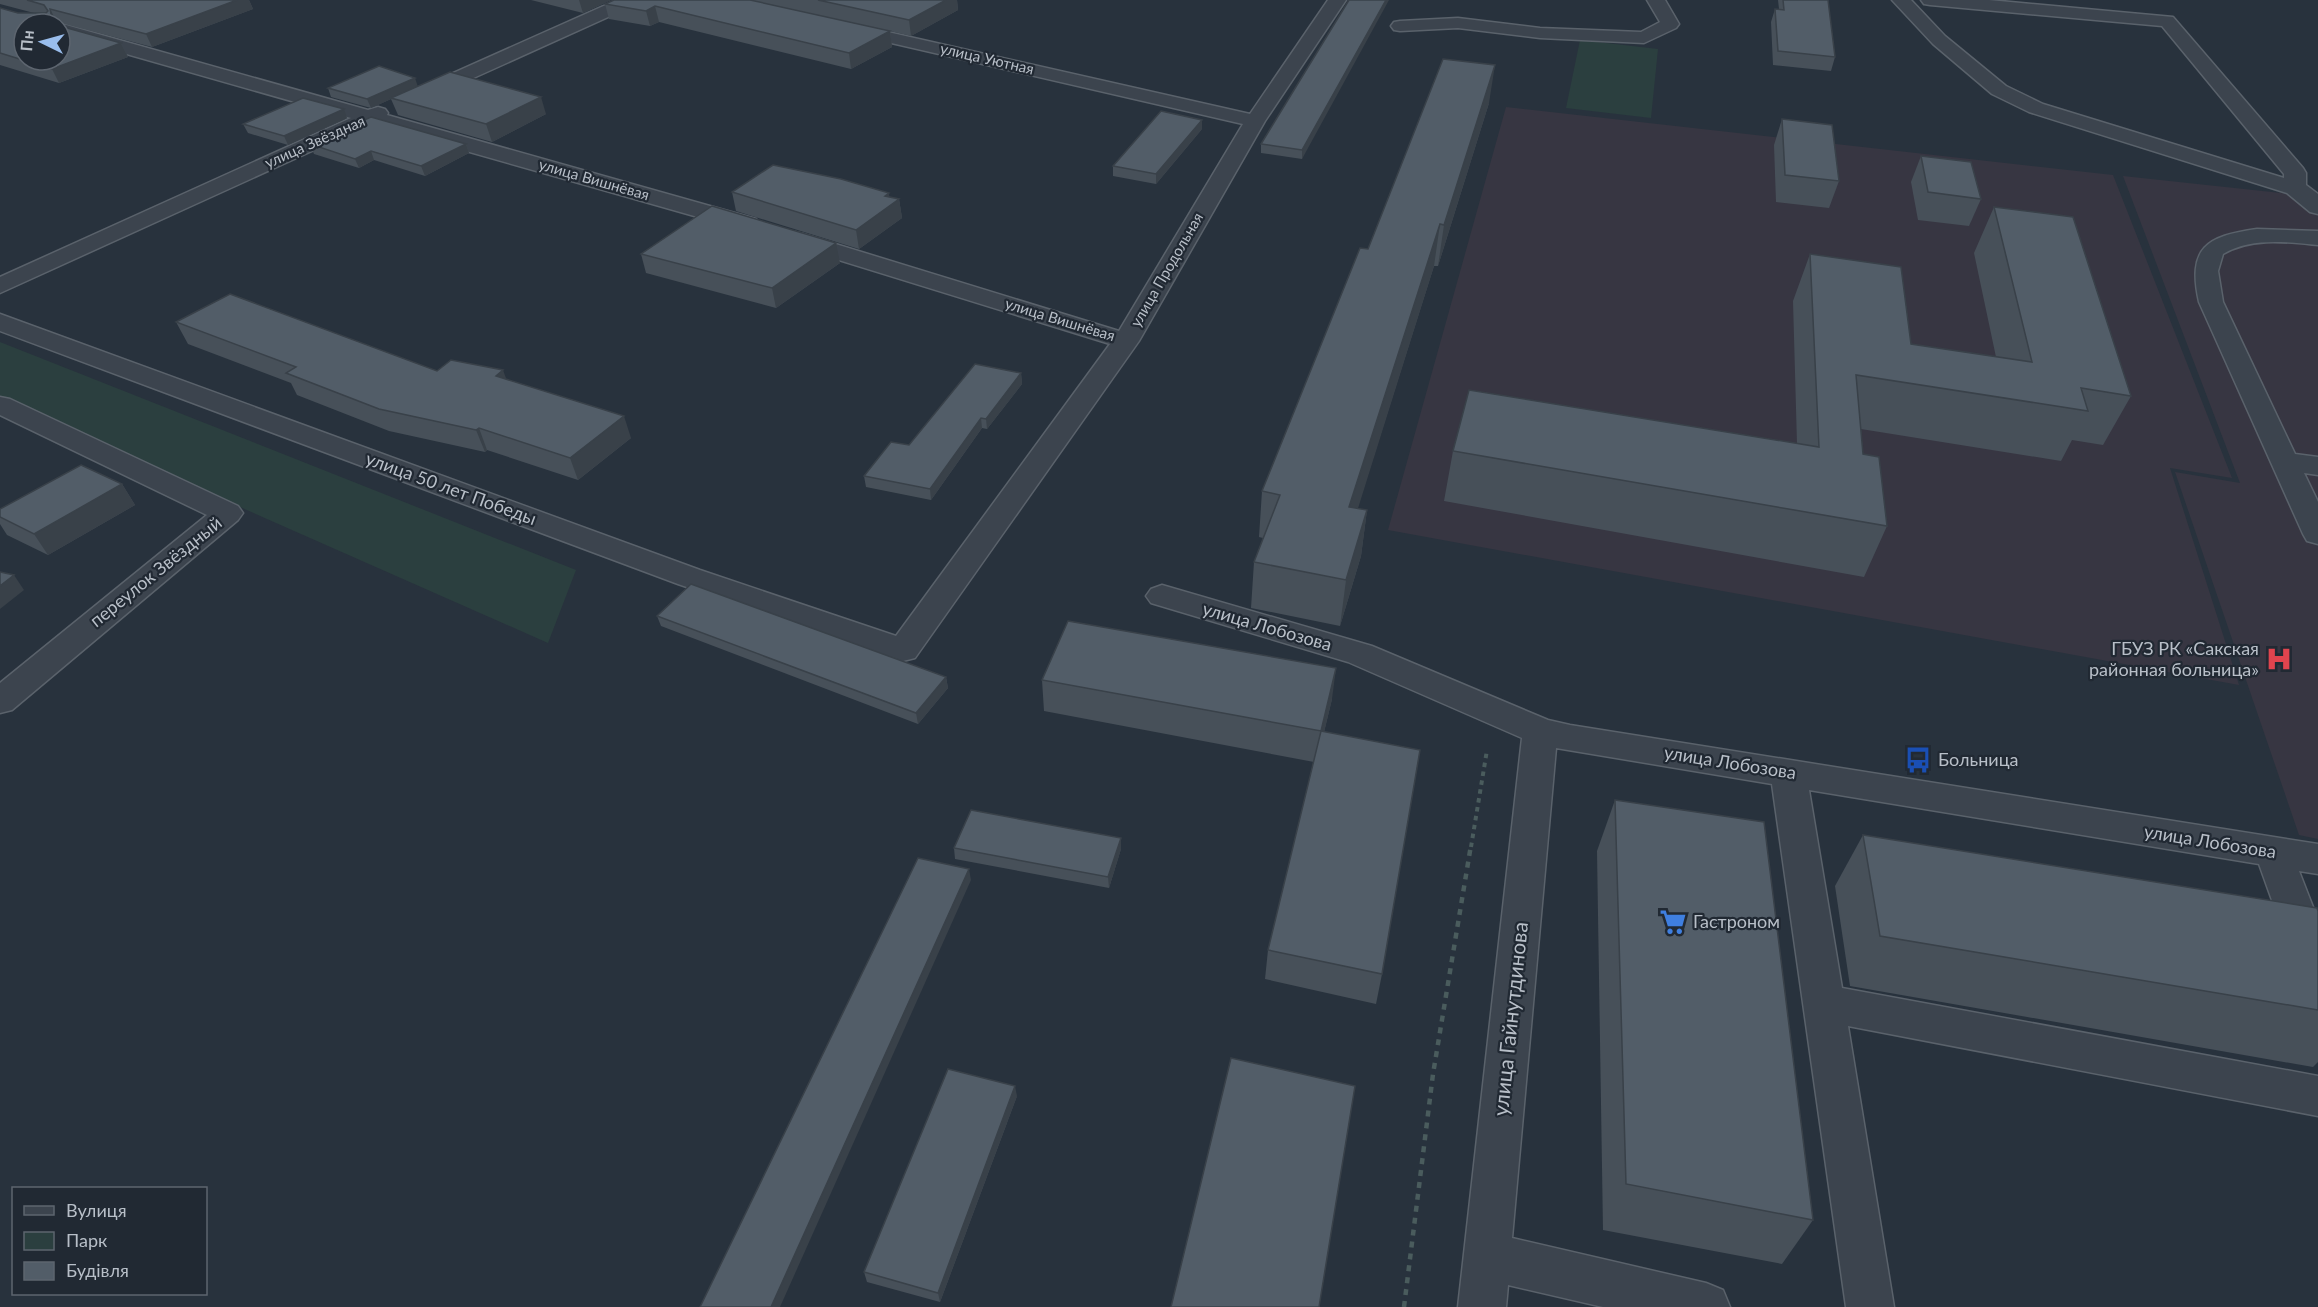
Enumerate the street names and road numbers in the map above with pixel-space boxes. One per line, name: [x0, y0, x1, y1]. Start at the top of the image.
street label: улица Уютная: [939, 39, 1036, 78]
street label: улица Звёздная: [262, 111, 368, 171]
street label: улица Вишнёвая: [537, 155, 652, 203]
street label: улица Продольная: [1126, 209, 1206, 330]
street label: улица Вишнёвая: [1003, 294, 1117, 344]
street label: улица 50 лет Победы: [363, 447, 540, 529]
street label: переулок Звёздный: [85, 511, 226, 631]
street label: улица Лобозова: [1200, 597, 1334, 655]
street label: улица Лобозова: [1663, 741, 1798, 783]
street label: улица Лобозова: [2143, 820, 2278, 862]
street label: улица Гайнутдинова: [1487, 920, 1532, 1117]

